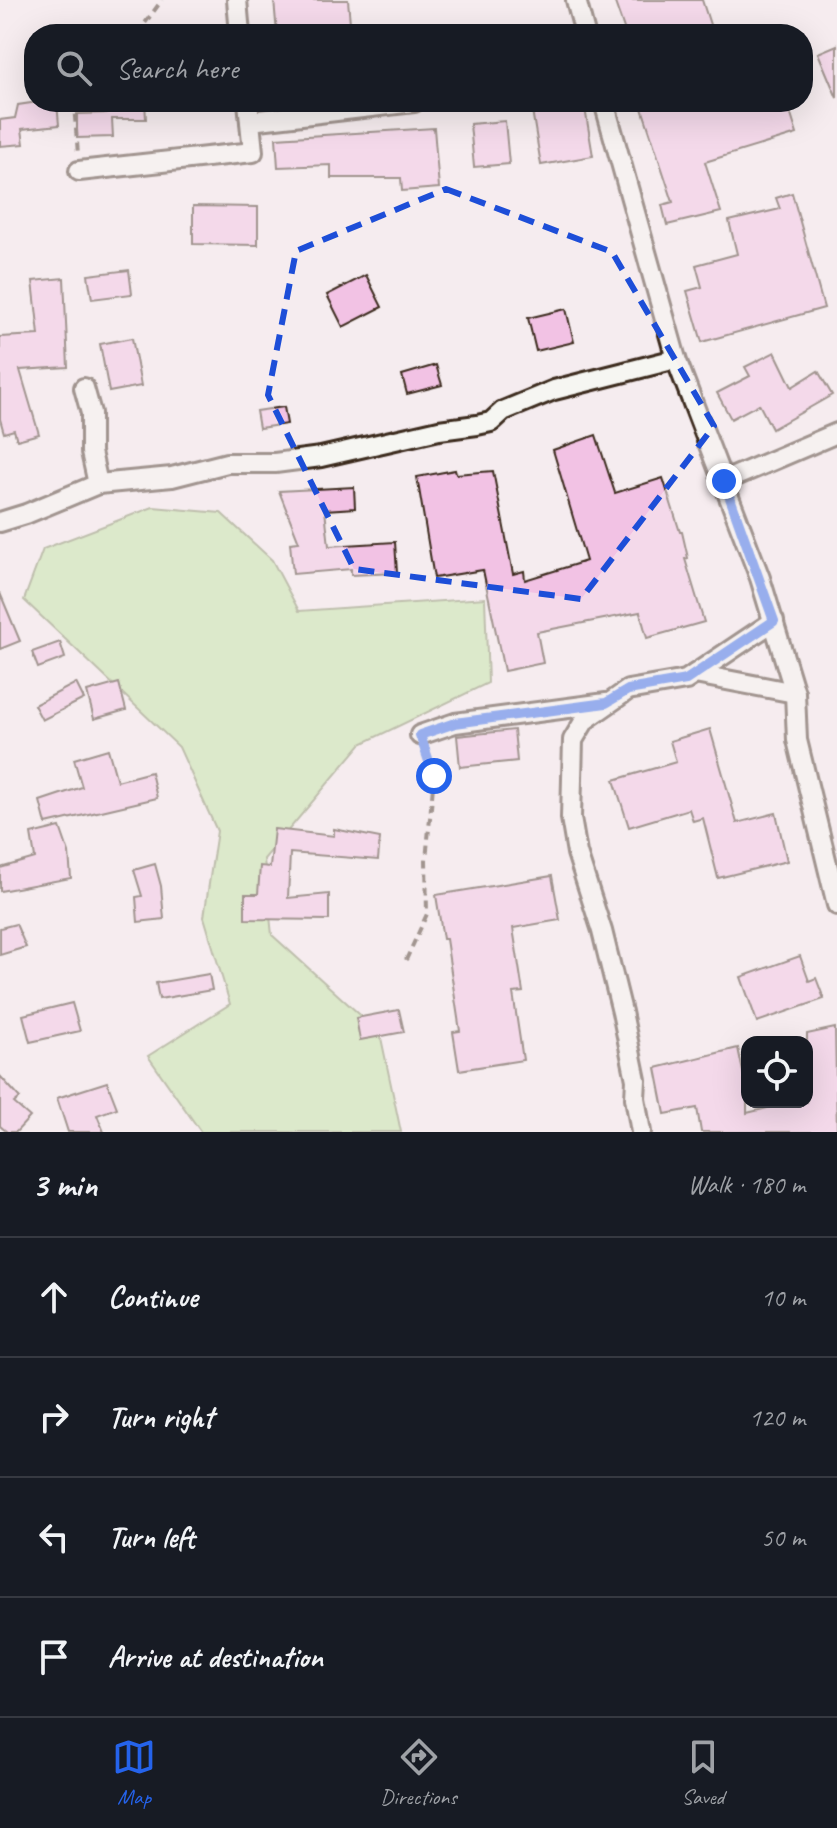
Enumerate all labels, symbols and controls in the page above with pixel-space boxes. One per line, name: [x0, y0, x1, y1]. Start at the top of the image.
search box: [24, 24, 813, 112]
icon: search: [52, 46, 96, 90]
text: Search here: [116, 49, 238, 87]
route end: [706, 463, 742, 499]
route start: [416, 758, 452, 794]
map controls: [741, 1036, 813, 1108]
button: locate: [741, 1036, 813, 1108]
text: 3 min: [32, 1163, 97, 1206]
text: Walk · 180 m: [688, 1168, 805, 1201]
icon: ahead: [32, 1275, 76, 1319]
text: Continue: [108, 1278, 198, 1316]
text: 10 m: [761, 1281, 805, 1314]
icon: right: [32, 1395, 76, 1439]
text: Turn right: [108, 1398, 213, 1436]
text: 120 m: [749, 1401, 805, 1434]
icon: left: [32, 1515, 76, 1559]
text: Turn left: [108, 1518, 195, 1556]
text: 50 m: [761, 1521, 805, 1554]
icon: arrive: [32, 1635, 76, 1679]
text: Arrive at destination: [108, 1638, 323, 1676]
tab: Map: [112, 1735, 156, 1811]
tab: Directions: [380, 1735, 457, 1811]
tab: Saved: [681, 1735, 725, 1811]

